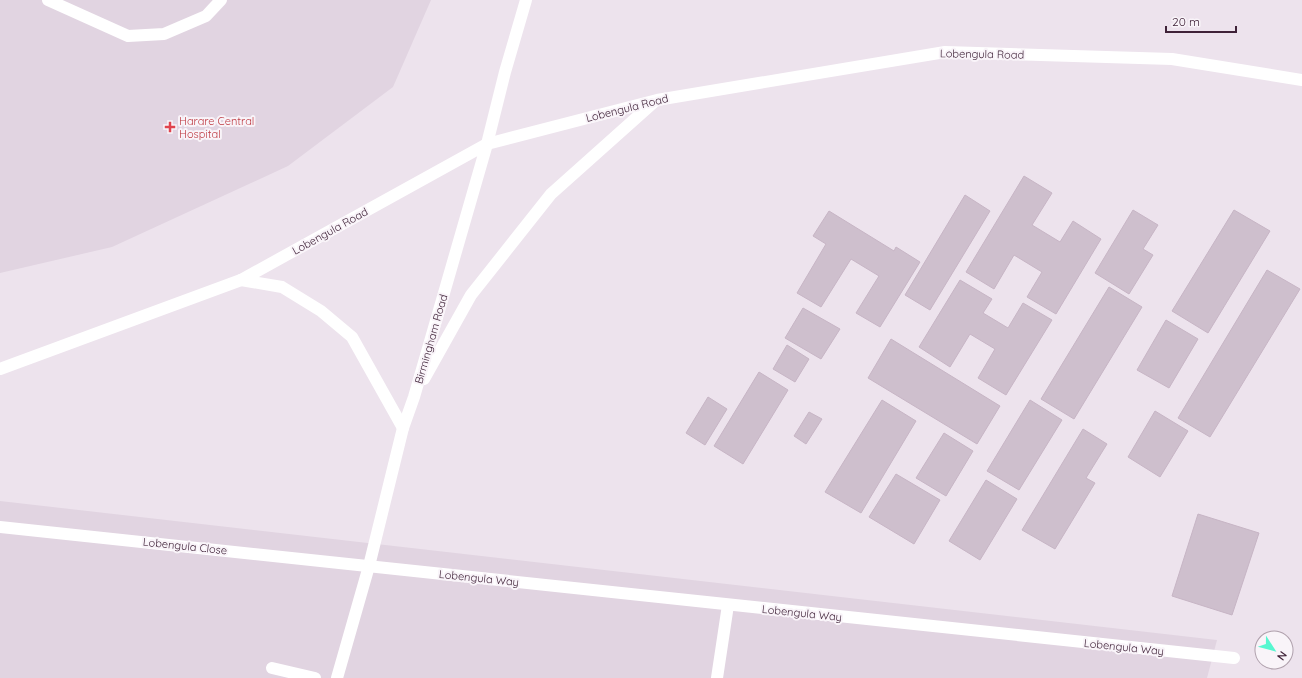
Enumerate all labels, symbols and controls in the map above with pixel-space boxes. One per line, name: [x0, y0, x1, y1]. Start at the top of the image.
scale bar: [1166, 8, 1236, 34]
text: 20 m: [1172, 14, 1200, 29]
street label: Lobengula Road: [940, 46, 1024, 62]
street label: Lobengula Road: [584, 91, 670, 125]
place label: Harare Central Hospital: [179, 114, 254, 141]
marker: Harare Central Hospital: [164, 121, 176, 133]
street label: Lobengula Road: [290, 204, 370, 258]
street label: Birmingham Road: [412, 293, 450, 385]
street label: Lobengula Close: [142, 535, 228, 557]
street label: Lobengula Way: [438, 567, 520, 589]
street label: Lobengula Way: [761, 602, 843, 624]
north arrow: [1254, 630, 1294, 670]
street label: Lobengula Way: [1083, 636, 1165, 658]
text: N: [1274, 648, 1290, 663]

